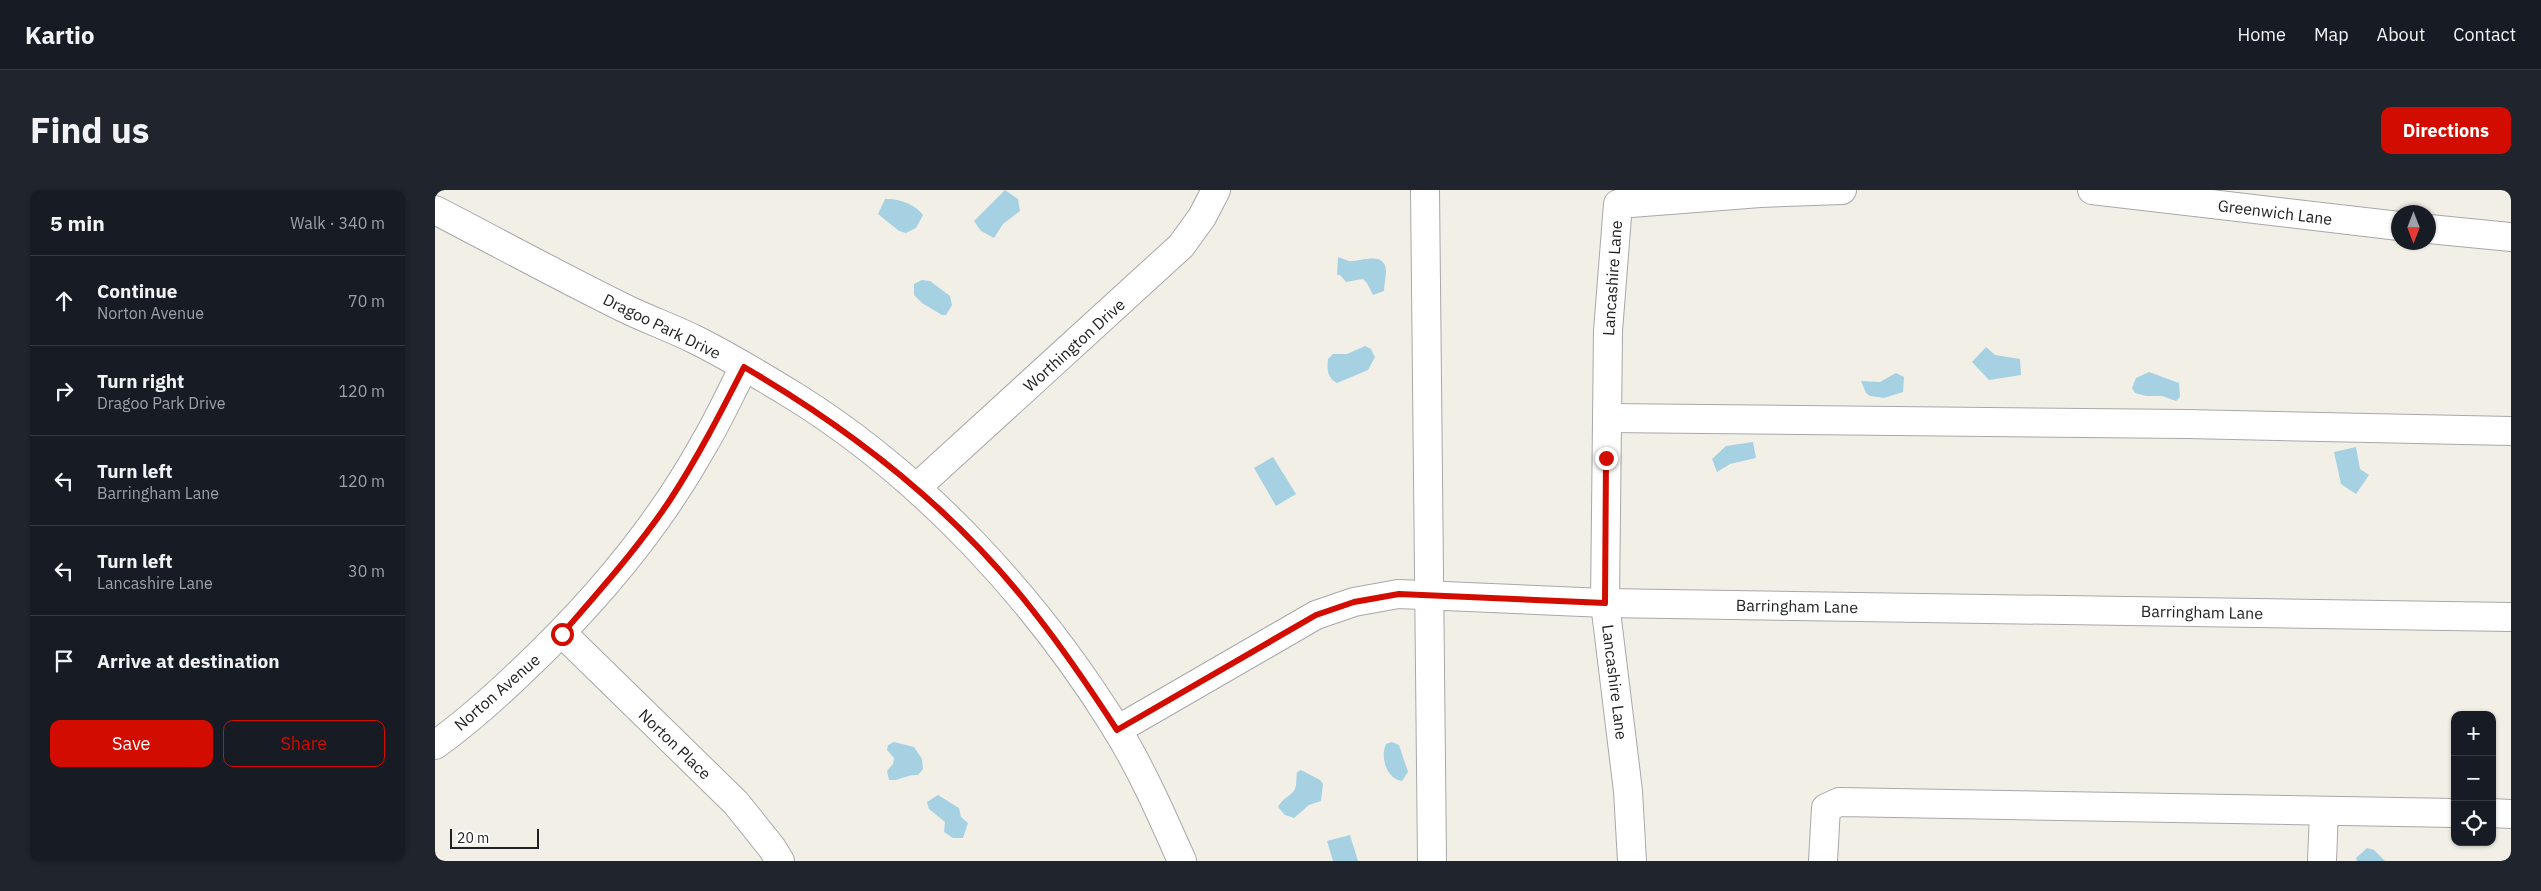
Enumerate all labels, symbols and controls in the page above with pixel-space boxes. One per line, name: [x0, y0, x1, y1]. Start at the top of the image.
text: Kartio: [25, 19, 95, 51]
text: Home: [2238, 23, 2286, 46]
text: Map: [2314, 23, 2349, 46]
text: About: [2377, 23, 2425, 46]
text: Contact: [2453, 23, 2516, 46]
text: Find us: [30, 107, 149, 153]
button: Directions: [2381, 107, 2511, 154]
street label: Greenwich Lane: [2217, 195, 2334, 229]
north arrow: [2391, 205, 2436, 250]
text: 5 min: [50, 209, 105, 237]
text: Walk · 340 m: [290, 213, 385, 233]
street label: Lancashire Lane: [1598, 219, 1626, 336]
text: Continue: [97, 279, 177, 303]
icon: ahead: [50, 287, 78, 315]
street label: Dragoo Park Drive: [600, 289, 724, 363]
text: 70 m: [348, 291, 385, 311]
street label: Worthington Drive: [1019, 294, 1129, 396]
text: Norton Avenue: [97, 303, 204, 323]
text: Turn right: [97, 369, 184, 393]
icon: right: [50, 377, 78, 405]
text: 120 m: [338, 381, 385, 401]
text: Dragoo Park Drive: [97, 393, 225, 413]
route end: [1595, 447, 1618, 470]
text: Turn left: [97, 459, 173, 483]
icon: left: [50, 467, 78, 495]
text: 120 m: [338, 471, 385, 491]
text: Barringham Lane: [97, 483, 219, 503]
text: Turn left: [97, 549, 173, 573]
icon: left: [50, 557, 78, 585]
text: 30 m: [348, 561, 385, 581]
text: Lancashire Lane: [97, 573, 213, 593]
street label: Barringham Lane: [1736, 595, 1858, 617]
street label: Barringham Lane: [2141, 601, 2263, 623]
route start: [551, 623, 574, 646]
street label: Lancashire Lane: [1598, 623, 1632, 741]
icon: arrive: [50, 647, 78, 675]
text: Arrive at destination: [97, 649, 280, 673]
street label: Norton Avenue: [450, 649, 544, 735]
street label: Norton Place: [635, 705, 716, 784]
map controls: [2451, 711, 2496, 846]
button: +: [2451, 711, 2496, 756]
button: Save: [50, 720, 213, 767]
button: Share: [223, 720, 385, 767]
button: −: [2451, 756, 2496, 801]
button: locate: [2451, 801, 2496, 846]
scale bar: [450, 826, 539, 849]
text: 20 m: [457, 829, 489, 847]

